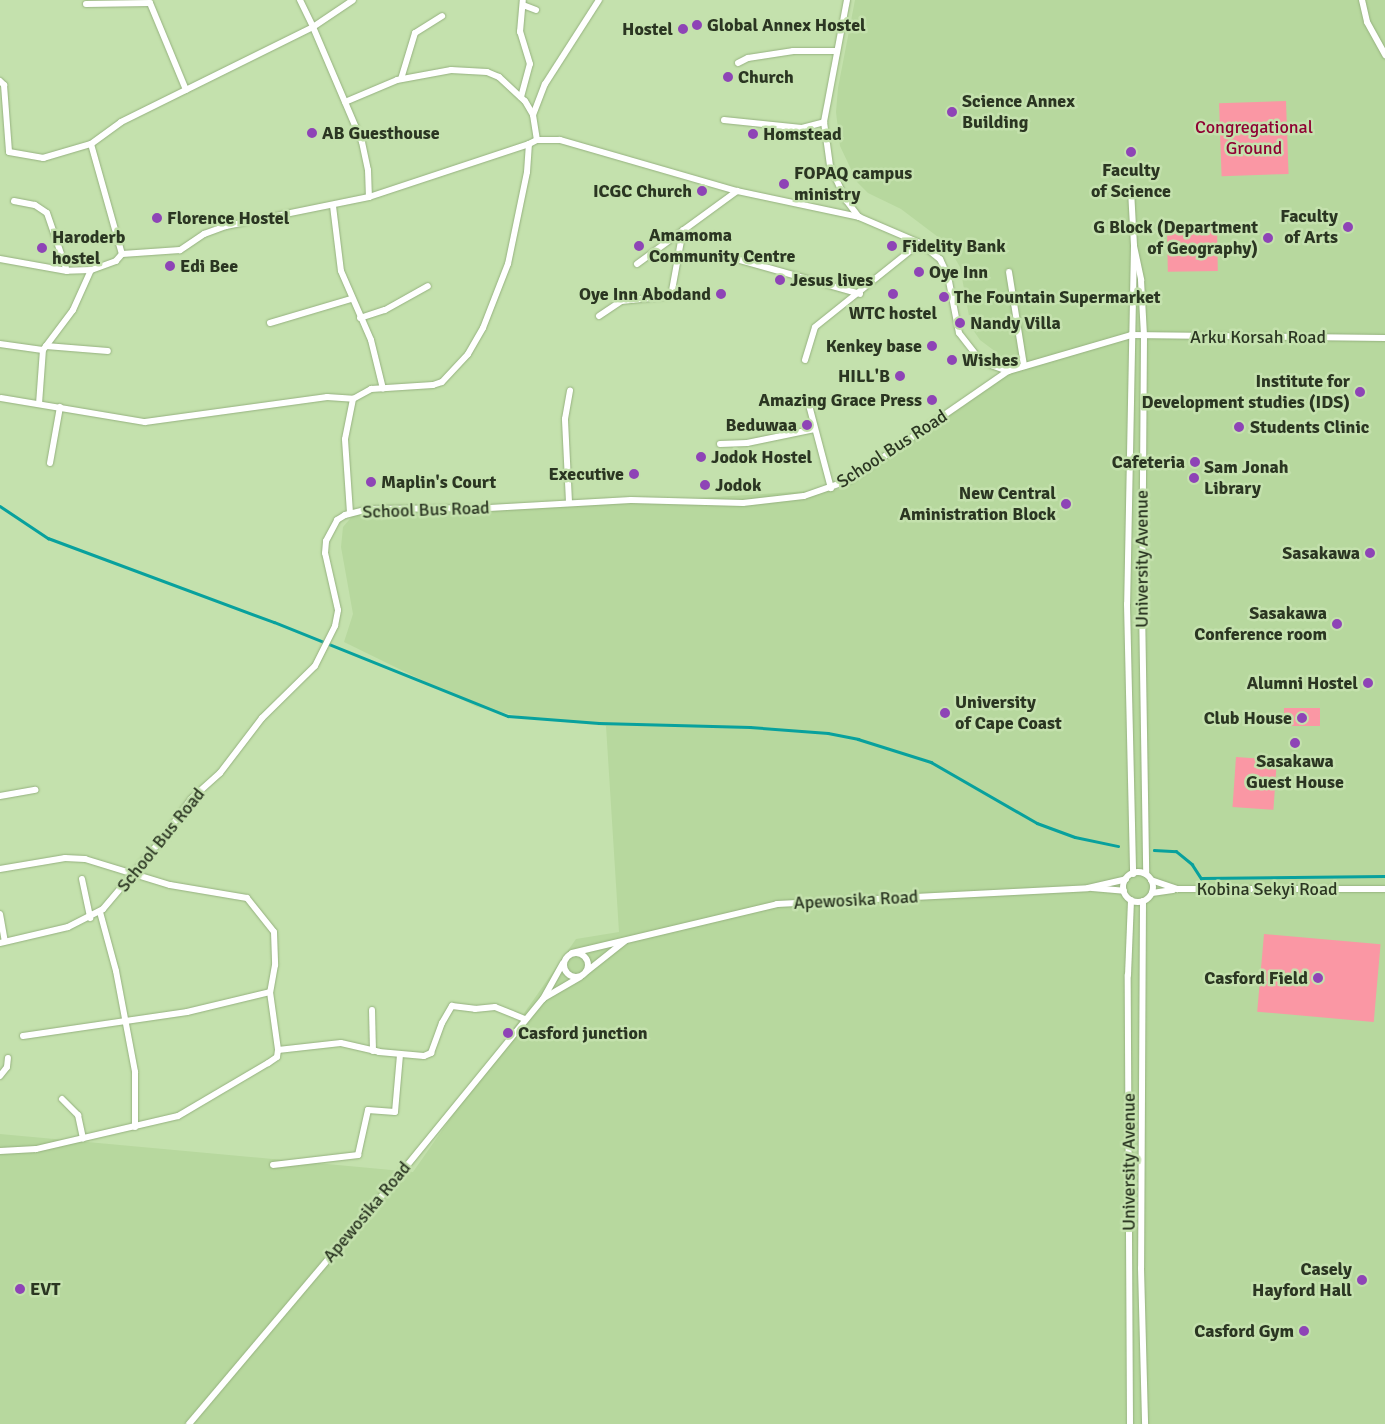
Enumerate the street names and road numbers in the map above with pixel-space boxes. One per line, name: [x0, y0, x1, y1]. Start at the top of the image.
street label: Arku Korsah Road: [1190, 326, 1326, 348]
street label: School Bus Road: [833, 405, 951, 493]
street label: University Avenue: [1131, 490, 1153, 628]
street label: School Bus Road: [362, 497, 490, 523]
street label: School Bus Road: [113, 784, 209, 896]
street label: Kobina Sekyi Road: [1196, 878, 1338, 900]
street label: Apewosika Road: [793, 886, 919, 914]
street label: University Avenue: [1118, 1093, 1140, 1231]
street label: Apewosika Road: [319, 1157, 415, 1267]

